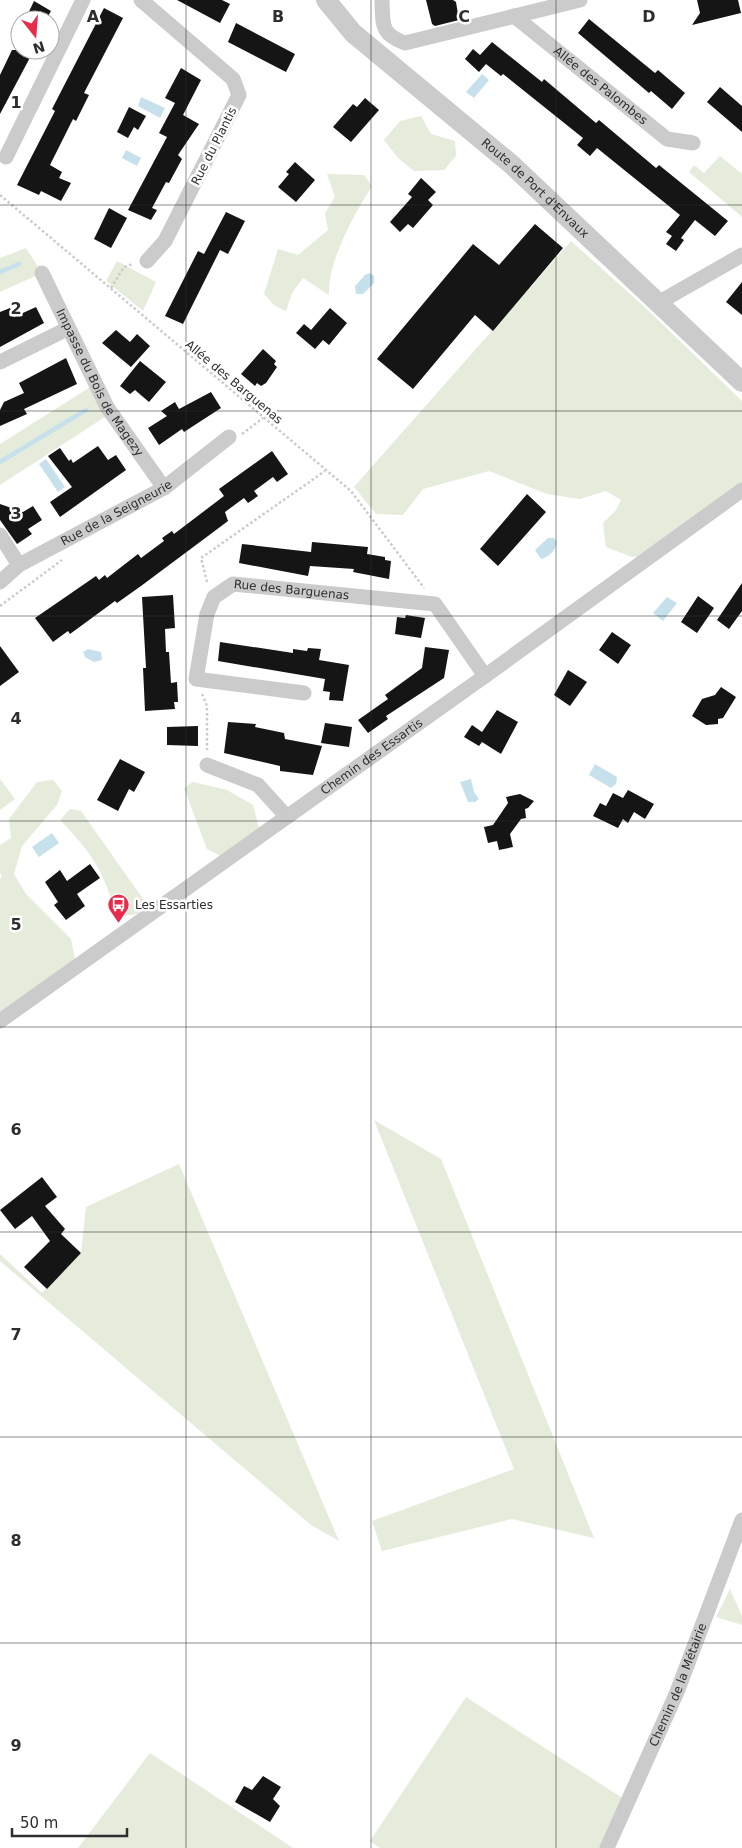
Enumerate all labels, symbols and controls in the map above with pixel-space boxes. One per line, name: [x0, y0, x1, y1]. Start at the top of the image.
text: A: [87, 7, 100, 26]
text: B: [272, 7, 284, 26]
text: C: [458, 7, 470, 26]
text: D: [642, 7, 656, 26]
north arrow: [10, 10, 60, 60]
text: N: [31, 38, 47, 57]
street label: Allée des Palombes: [551, 44, 650, 127]
text: 1: [10, 93, 22, 112]
street label: Rue du Plantis: [188, 105, 240, 187]
street label: Route de Port d'Envaux: [479, 136, 592, 241]
text: 2: [10, 299, 22, 318]
street label: Impasse du Bois de Magezy: [53, 306, 146, 459]
street label: Allée des Barguenas: [183, 337, 285, 427]
street label: Rue de la Seigneurie: [58, 477, 175, 548]
text: 3: [10, 504, 22, 523]
street label: Rue des Barguenas: [233, 577, 350, 602]
text: 4: [10, 709, 22, 728]
street label: Chemin des Essartis: [318, 716, 425, 798]
bus stop icon: Les Essarties: [107, 893, 131, 924]
place label: Les Essarties: [135, 898, 213, 912]
text: 5: [10, 915, 22, 934]
text: 6: [10, 1120, 22, 1139]
text: 7: [10, 1325, 22, 1344]
text: 8: [10, 1531, 22, 1550]
street label: Chemin de la Métairie: [646, 1621, 709, 1749]
text: 9: [10, 1736, 22, 1755]
scale bar: [12, 1806, 128, 1838]
text: 50 m: [20, 1814, 58, 1832]

